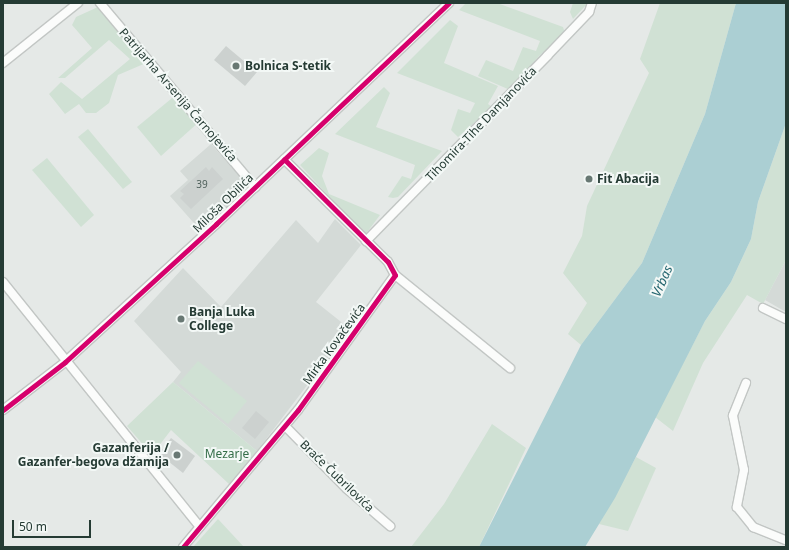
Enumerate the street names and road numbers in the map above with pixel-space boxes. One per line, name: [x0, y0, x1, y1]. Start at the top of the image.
street label: Patrijarha Arsenija Čarnojevića: [116, 25, 240, 165]
street label: Tihomira-Tihe Damjanovića: [423, 64, 539, 184]
street label: Miloša Obilića: [190, 171, 256, 235]
street label: Mirka Kovačevića: [300, 301, 368, 387]
street label: Braće Čubrilovića: [297, 437, 377, 515]

